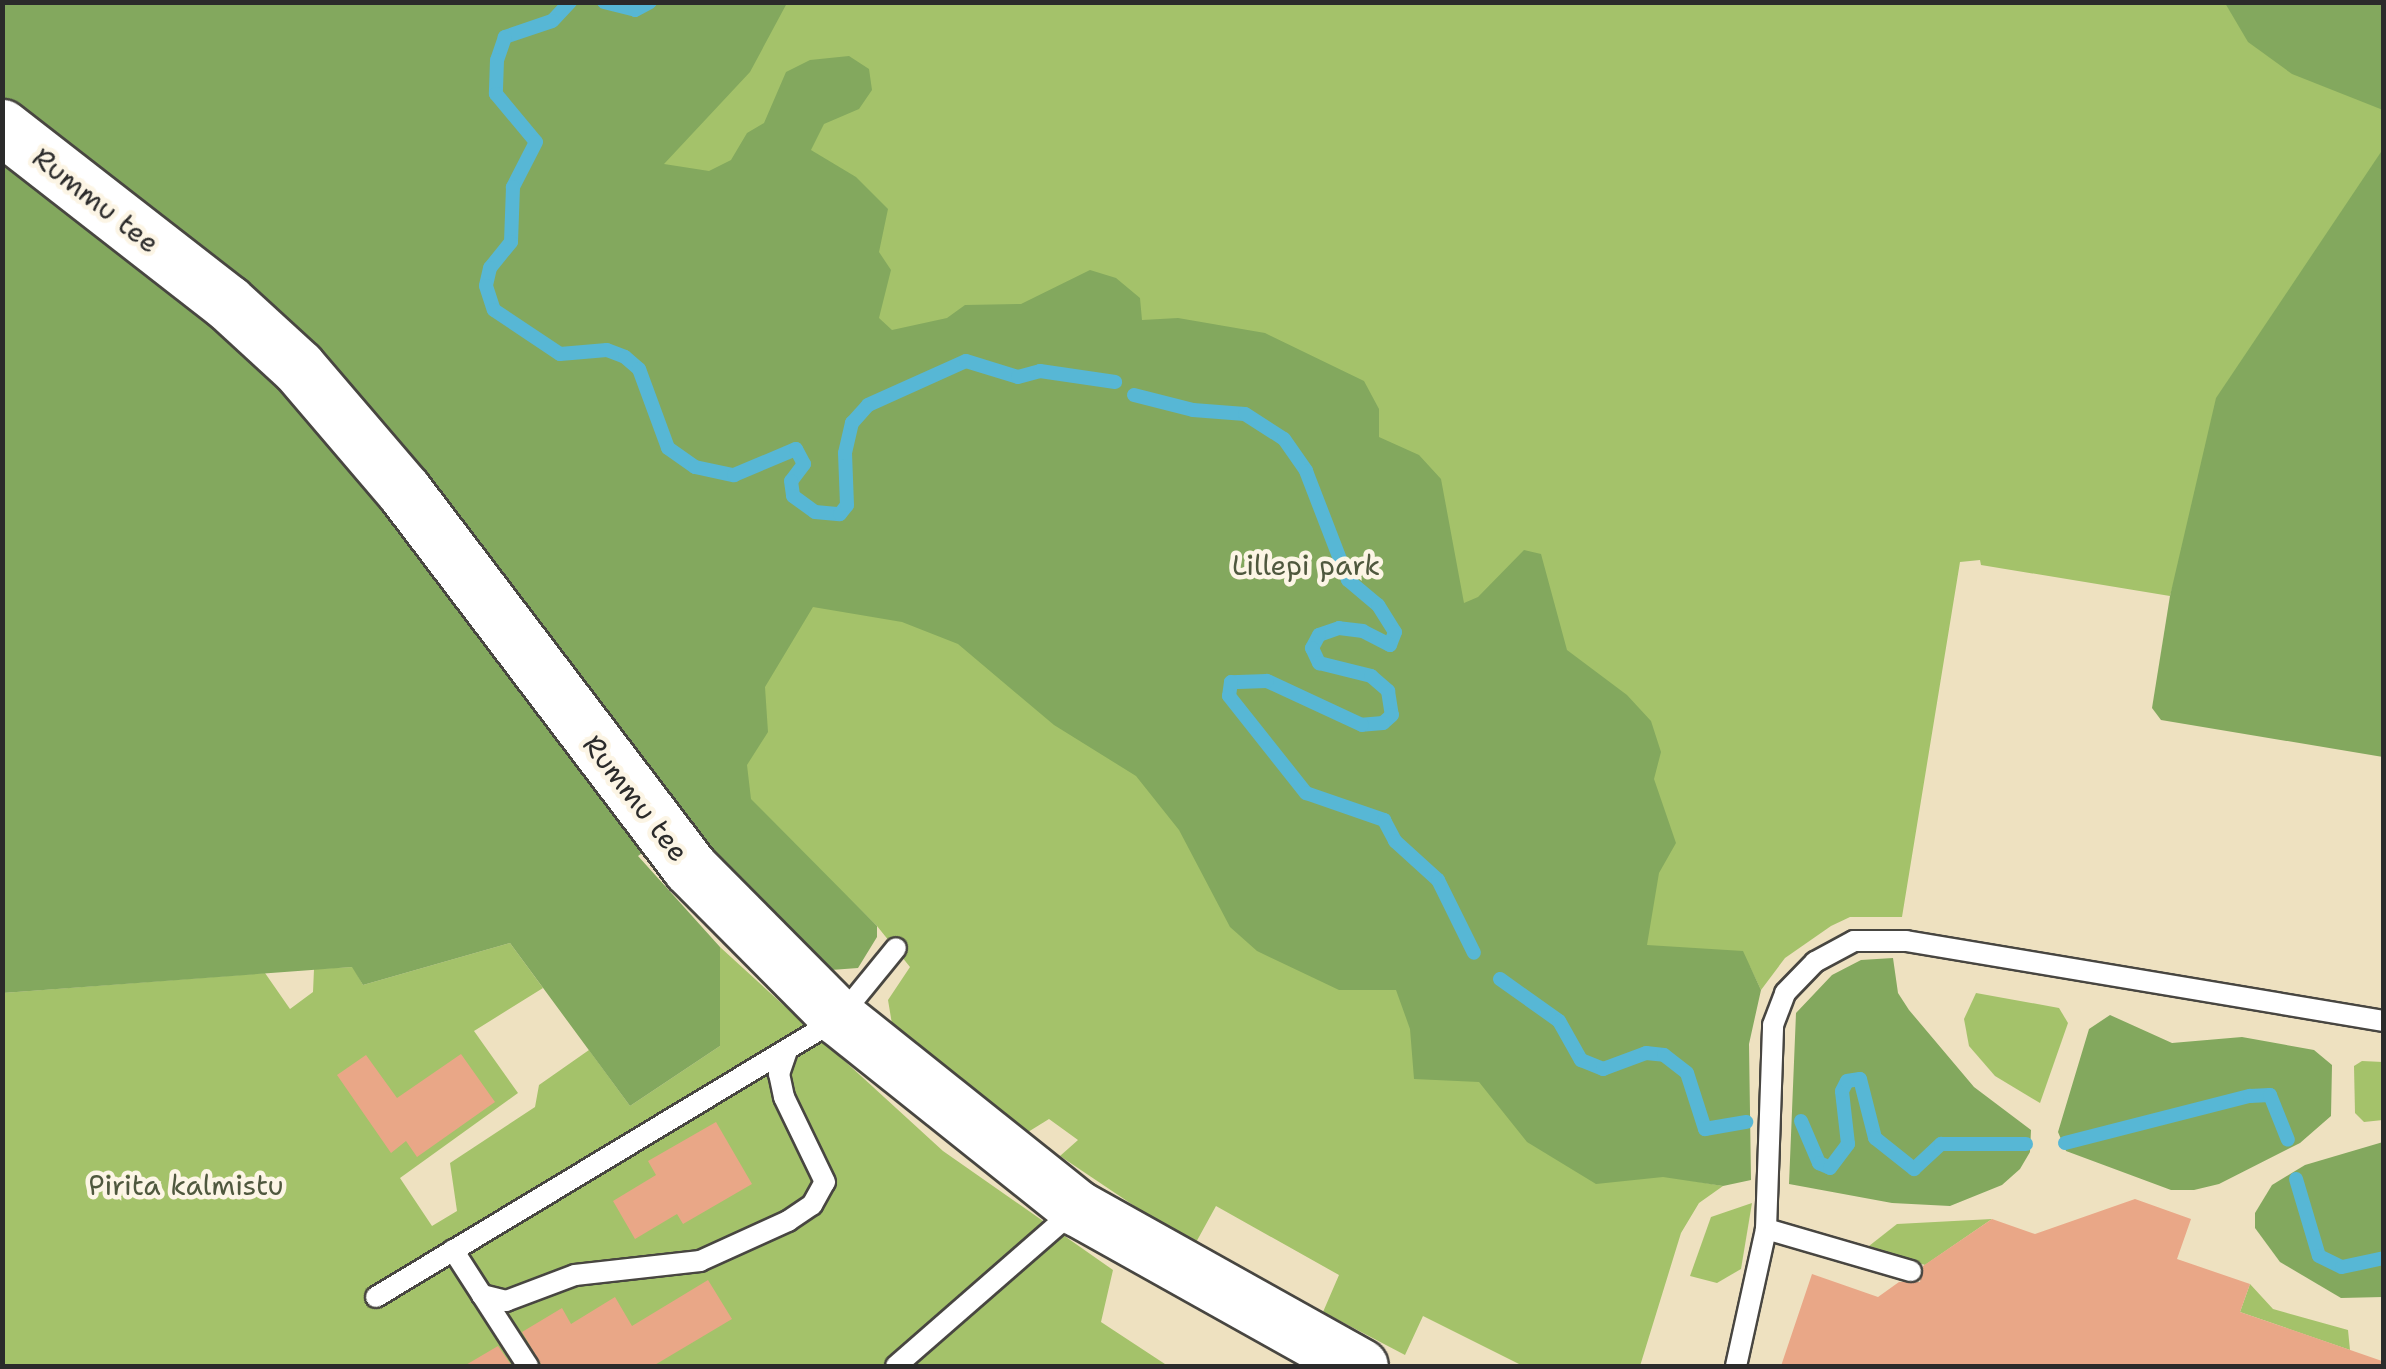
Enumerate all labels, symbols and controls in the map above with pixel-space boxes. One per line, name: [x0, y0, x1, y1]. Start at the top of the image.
street label: Rummu tee: [26, 140, 166, 260]
park label: Lillepi park: [1232, 548, 1380, 582]
street label: Rummu tee: [576, 728, 696, 868]
park label: Pirita kalmistu: [88, 1168, 284, 1202]

